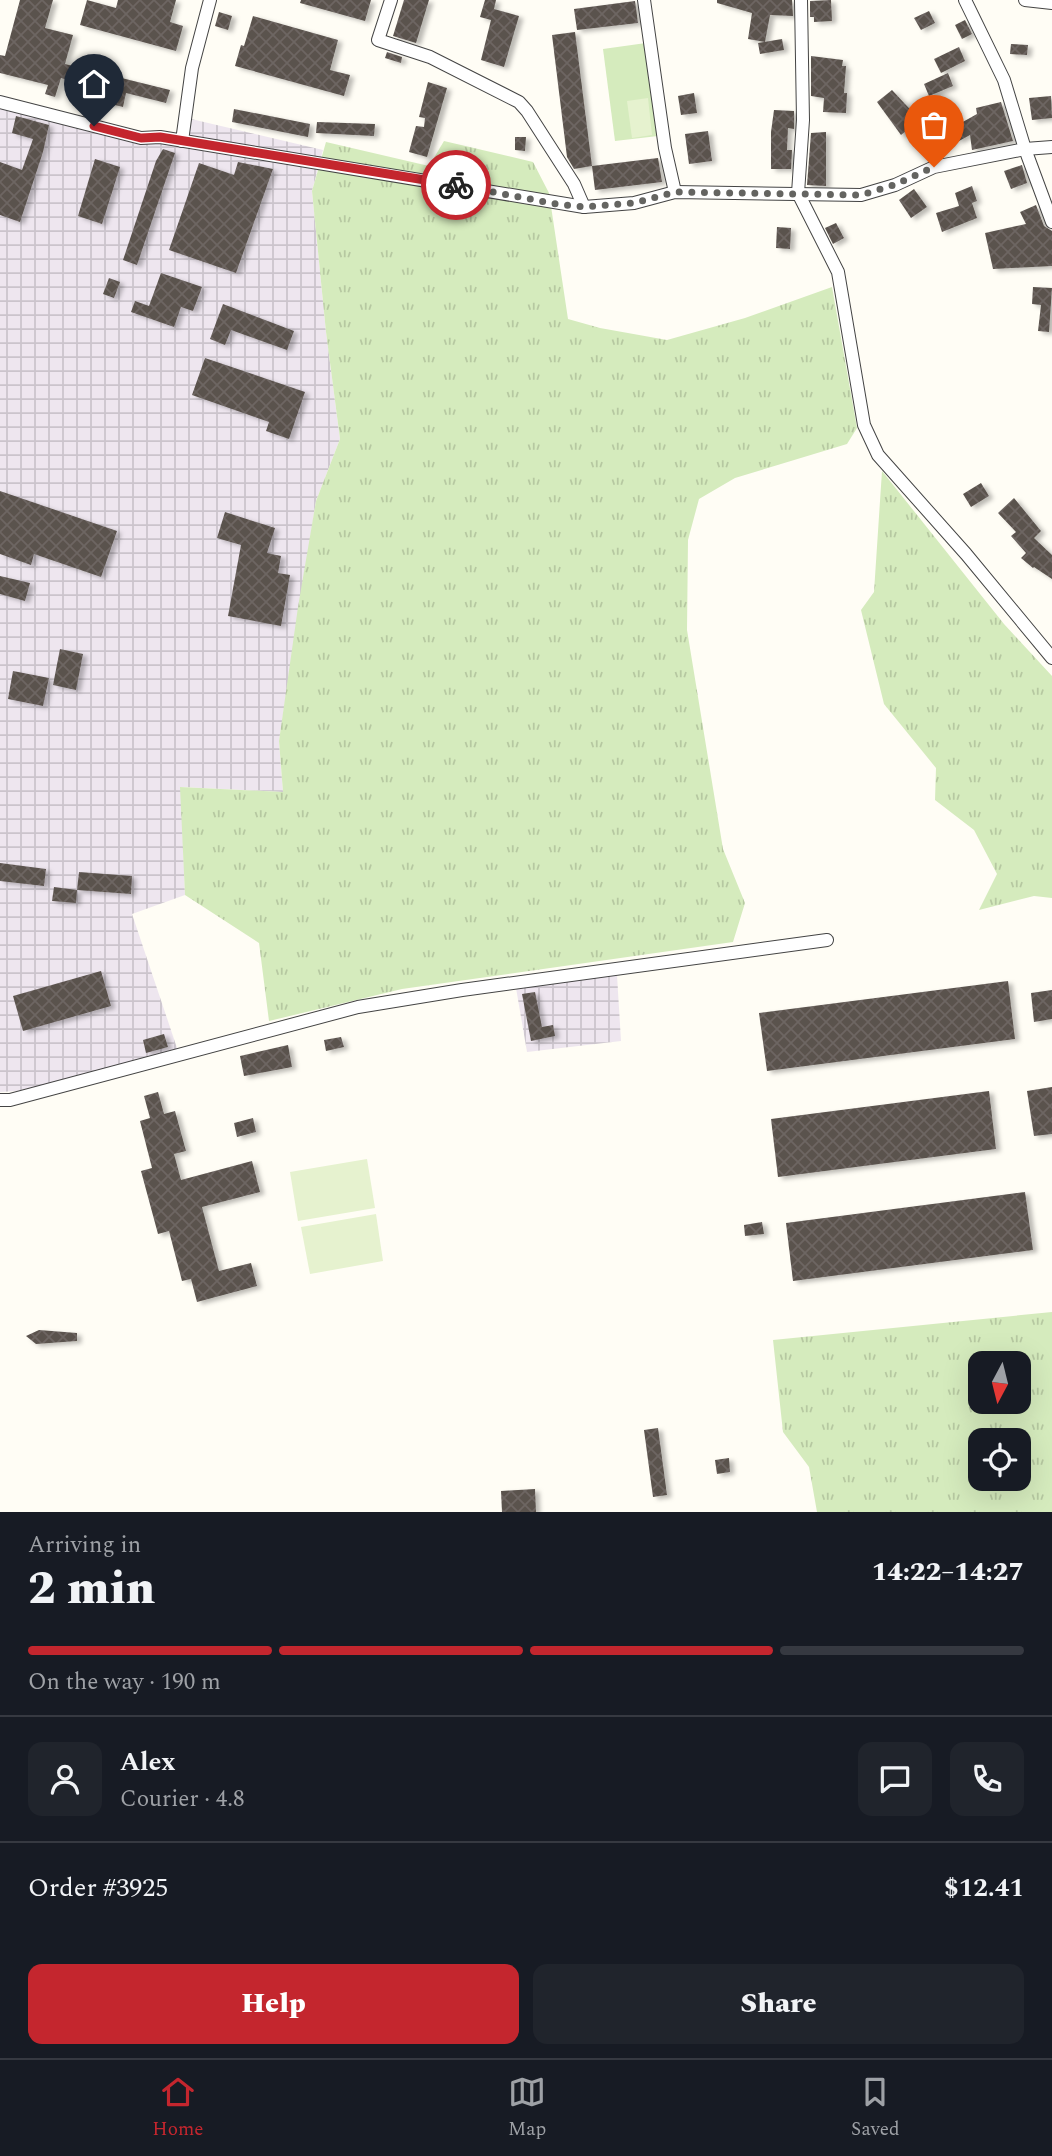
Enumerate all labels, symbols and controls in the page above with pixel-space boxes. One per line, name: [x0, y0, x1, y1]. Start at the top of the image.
pin: [64, 54, 124, 126]
icon: home: [75, 65, 113, 103]
pin: [904, 95, 964, 167]
icon: bag: [915, 106, 953, 144]
courier: [421, 150, 491, 220]
icon: bike: [437, 166, 475, 204]
north arrow: [968, 1351, 1031, 1414]
map controls: [968, 1351, 1031, 1491]
button: locate: [968, 1428, 1031, 1491]
text: Arriving in: [28, 1528, 141, 1563]
text: 14:22–14:27: [872, 1552, 1024, 1592]
text: 2 min: [28, 1554, 155, 1624]
text: On the way · 190 m: [28, 1665, 221, 1700]
button: person: [28, 1742, 102, 1816]
text: Alex: [120, 1742, 175, 1782]
button: chat: [858, 1742, 932, 1816]
button: phone: [950, 1742, 1024, 1816]
text: Courier · 4.8: [120, 1782, 245, 1817]
text: Order #3925: [28, 1868, 168, 1908]
text: $12.41: [944, 1868, 1024, 1908]
button: Help: [28, 1964, 519, 2044]
button: Share: [533, 1964, 1024, 2044]
tab: Home: [152, 2073, 203, 2144]
tab: Map: [508, 2073, 546, 2144]
tab: Saved: [851, 2073, 900, 2144]

